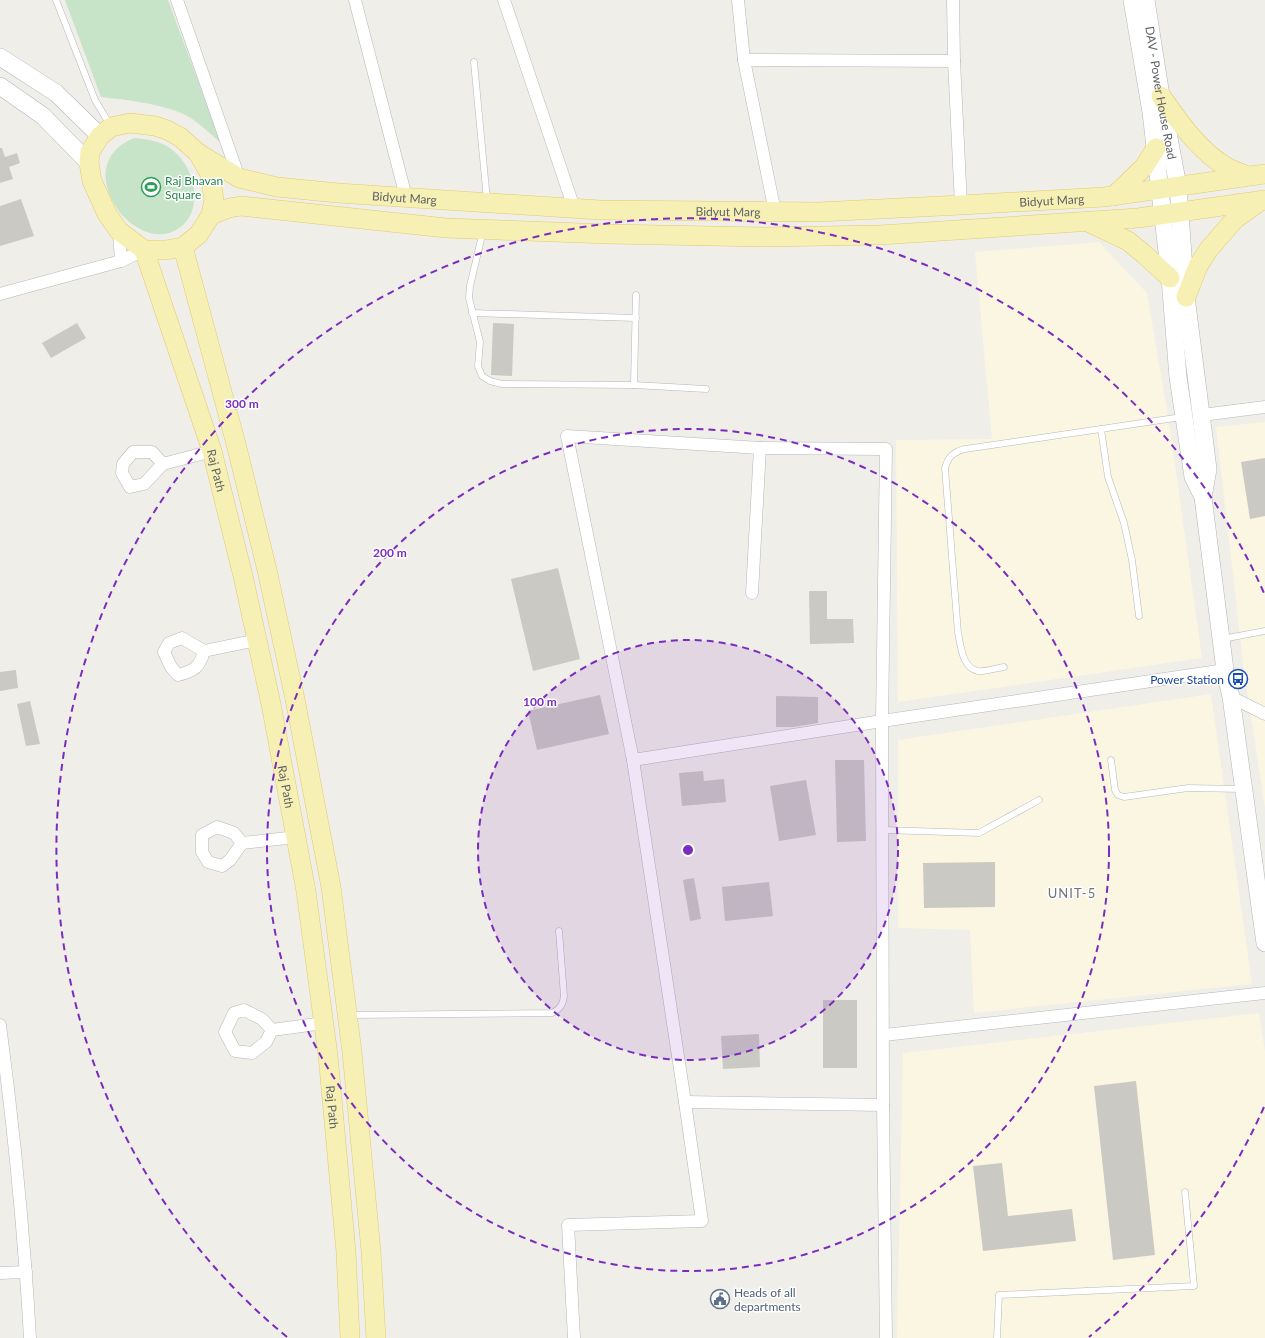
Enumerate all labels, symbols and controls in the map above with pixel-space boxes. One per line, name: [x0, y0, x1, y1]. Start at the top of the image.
street label: DAV - Power House Road: [1143, 25, 1180, 161]
place label: Raj Bhavan Square: [165, 173, 223, 202]
sports icon: Raj Bhavan Square: [140, 176, 162, 198]
street label: Bidyut Marg: [372, 188, 437, 207]
street label: Bidyut Marg: [1019, 191, 1085, 209]
street label: Bidyut Marg: [696, 203, 761, 219]
text: 300 m: [225, 396, 259, 411]
street label: Raj Path: [204, 447, 229, 493]
text: 200 m: [373, 545, 407, 560]
bus stop icon: Power Station: [1227, 668, 1249, 690]
place label: Power Station: [1150, 672, 1224, 687]
text: 100 m: [523, 694, 557, 709]
street label: Raj Path: [275, 764, 298, 809]
centre of rings: [681, 843, 695, 857]
district label: UNIT-5: [1048, 885, 1096, 901]
street label: Raj Path: [323, 1085, 342, 1129]
place label: Heads of all departments: [734, 1285, 801, 1314]
public building icon: Heads of all departments: [709, 1288, 731, 1310]

